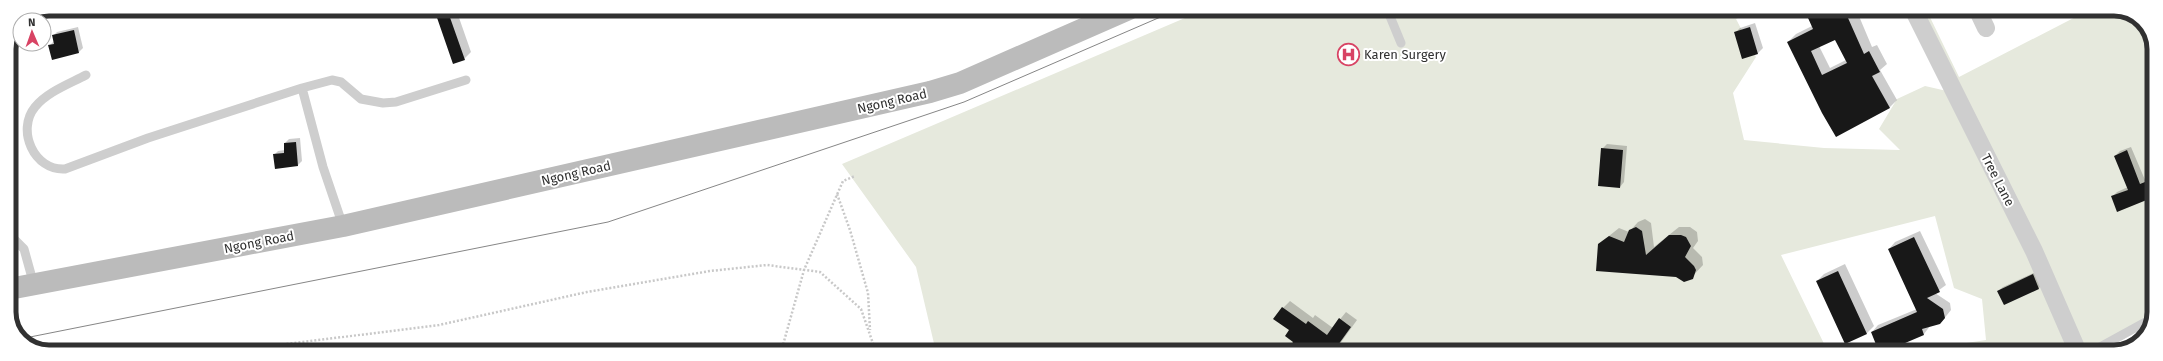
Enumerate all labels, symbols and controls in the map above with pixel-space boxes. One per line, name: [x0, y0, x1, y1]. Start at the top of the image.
north arrow: [12, 12, 52, 52]
text: N: [28, 16, 36, 29]
hospital icon: Karen Surgery: [1335, 41, 1361, 67]
place label: Karen Surgery: [1364, 47, 1447, 62]
street label: Ngong Road: [856, 86, 928, 116]
street label: Tree Lane: [1978, 151, 2018, 209]
street label: Ngong Road: [540, 158, 612, 188]
street label: Ngong Road: [223, 228, 295, 256]

